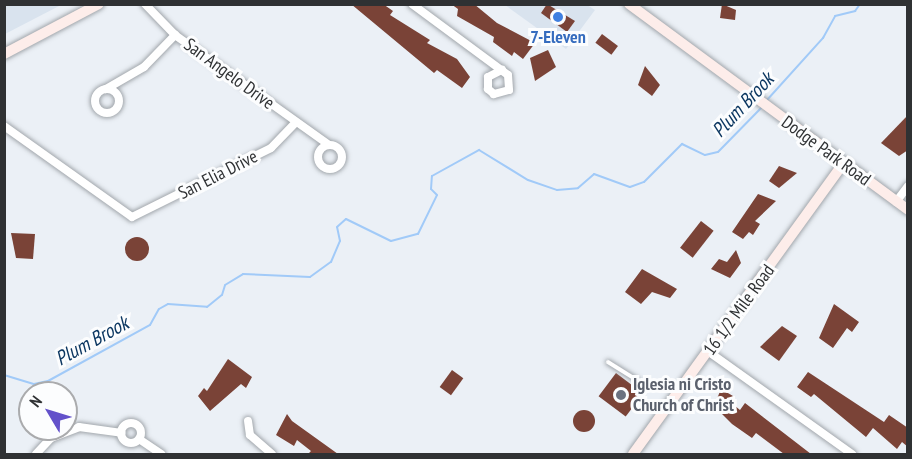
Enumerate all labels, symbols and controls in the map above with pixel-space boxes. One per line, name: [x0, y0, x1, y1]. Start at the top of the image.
marker: 7-Eleven: [551, 10, 565, 24]
place label: 7-Eleven: [530, 26, 586, 48]
street label: San Angelo Drive: [179, 34, 279, 114]
water label: Plum Brook: [707, 68, 779, 142]
street label: Dodge Park Road: [777, 111, 875, 191]
street label: San Elia Drive: [175, 146, 261, 204]
street label: 16 1/2 Mile Road: [699, 260, 779, 360]
water label: Plum Brook: [51, 311, 133, 371]
place label: Iglesia ni Cristo Church of Christ: [633, 374, 734, 416]
north arrow: [18, 381, 78, 441]
marker: Iglesia ni Cristo Church of Christ: [614, 388, 628, 402]
text: N: [25, 392, 46, 411]

